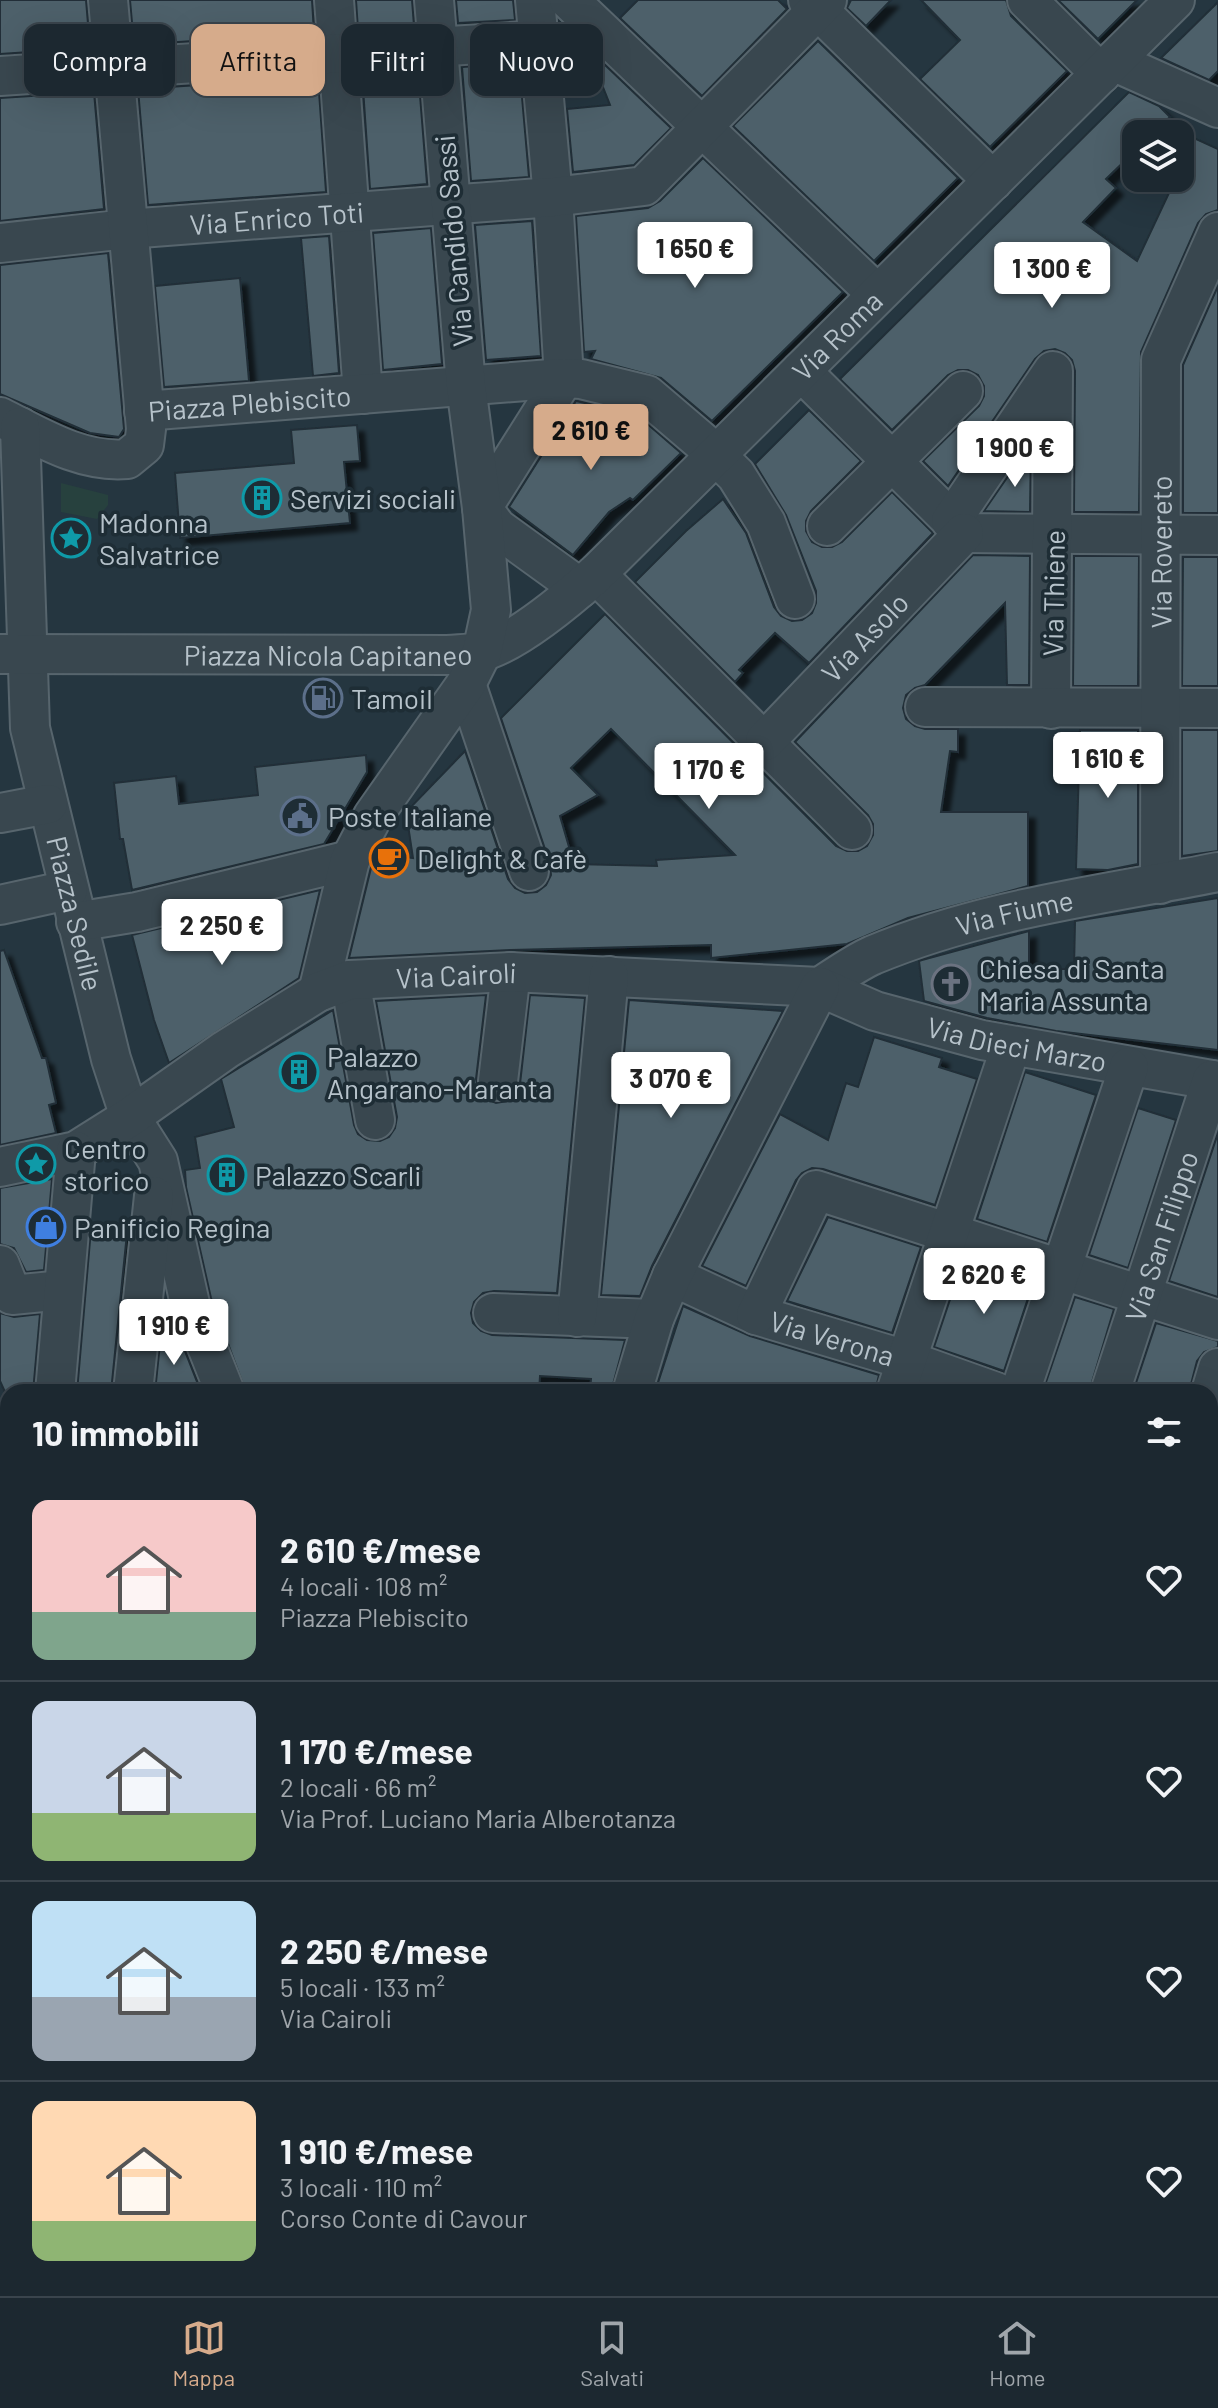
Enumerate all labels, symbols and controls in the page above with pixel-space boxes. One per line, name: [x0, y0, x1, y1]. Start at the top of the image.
chip: Compra: [24, 24, 175, 96]
chip: Affitta: [191, 24, 325, 96]
chip: Filtri: [341, 24, 454, 96]
chip: Nuovo: [470, 24, 603, 96]
map controls: [1122, 120, 1194, 192]
button: layers: [1122, 120, 1194, 192]
street label: Via Candido Sassi: [427, 134, 479, 348]
street label: Via Enrico Toti: [188, 194, 365, 241]
pin: 1 650 €: [621, 222, 769, 290]
text: 1 650 €: [656, 232, 734, 263]
pin: 1 300 €: [978, 242, 1126, 310]
text: 1 300 €: [1012, 252, 1092, 283]
street label: Via Roma: [785, 283, 889, 387]
street label: Piazza Plebiscito: [147, 378, 352, 428]
pin: 2 610 €: [517, 404, 665, 472]
text: 2 610 €: [551, 414, 631, 445]
pin: 1 900 €: [941, 421, 1089, 489]
text: 1 900 €: [975, 431, 1055, 462]
street label: Via Rovereto: [1143, 475, 1178, 629]
building icon: Servizi sociali: [241, 477, 283, 519]
place label: Servizi sociali: [290, 481, 456, 515]
place label: Madonna Salvatrice: [99, 505, 220, 571]
place icon: Madonna Salvatrice: [50, 517, 92, 559]
street label: Via Thiene: [1035, 529, 1071, 657]
street label: Via Asolo: [814, 585, 915, 689]
street label: Piazza Nicola Capitaneo: [184, 636, 473, 672]
fuel station icon: Tamoil: [302, 677, 344, 719]
place label: Tamoil: [351, 681, 433, 715]
pin: 1 610 €: [1034, 732, 1182, 800]
text: 1 610 €: [1071, 742, 1145, 773]
pin: 1 170 €: [635, 743, 783, 811]
text: 1 170 €: [672, 753, 746, 784]
public building icon: Poste Italiane: [279, 795, 321, 837]
place label: Poste Italiane: [328, 799, 493, 833]
street label: Piazza Sedile: [40, 833, 111, 994]
cafe icon: Delight & Cafè: [368, 837, 410, 879]
place label: Delight & Cafè: [417, 841, 587, 875]
street label: Via Fiume: [952, 882, 1076, 942]
pin: 2 250 €: [148, 899, 296, 967]
text: 2 250 €: [180, 909, 264, 940]
place label: Chiesa di Santa Maria Assunta: [979, 951, 1165, 1017]
street label: Via Cairoli: [395, 955, 517, 995]
church icon: Chiesa di Santa Maria Assunta: [930, 963, 972, 1005]
street label: Via Dieci Marzo: [923, 1009, 1109, 1078]
place label: Palazzo Angarano-Maranta: [327, 1039, 552, 1105]
building icon: Palazzo Angarano-Maranta: [278, 1051, 320, 1093]
pin: 3 070 €: [597, 1052, 745, 1120]
text: 3 070 €: [629, 1062, 713, 1093]
place label: Centro storico: [64, 1131, 150, 1197]
place icon: Centro storico: [15, 1143, 57, 1185]
street label: Via San Filippo: [1117, 1146, 1205, 1326]
building icon: Palazzo Scarli: [206, 1154, 248, 1196]
place label: Palazzo Scarli: [255, 1158, 421, 1192]
shop icon: Panificio Regina: [25, 1206, 67, 1248]
place label: Panificio Regina: [74, 1210, 270, 1244]
pin: 2 620 €: [910, 1248, 1058, 1316]
text: 2 620 €: [942, 1258, 1026, 1289]
pin: 1 910 €: [100, 1299, 248, 1367]
street label: Via Verona: [766, 1303, 898, 1373]
text: 1 910 €: [137, 1309, 211, 1340]
icon: filters: [1142, 1410, 1186, 1454]
text: 10 immobili: [32, 1412, 199, 1453]
text: 2 610 €/mese: [280, 1529, 481, 1570]
icon: home: [96, 1532, 192, 1628]
icon: heart: [1142, 1558, 1186, 1602]
text: 4 locali · 108 m²: [280, 1570, 447, 1601]
text: Piazza Plebiscito: [280, 1601, 469, 1632]
text: 1 170 €/mese: [280, 1730, 473, 1771]
icon: home: [96, 1733, 192, 1829]
icon: heart: [1142, 1759, 1186, 1803]
text: 2 locali · 66 m²: [280, 1771, 437, 1802]
text: Via Prof. Luciano Maria Alberotanza: [280, 1802, 676, 1833]
text: 2 250 €/mese: [280, 1930, 488, 1971]
icon: home: [96, 1933, 192, 2029]
icon: heart: [1142, 1959, 1186, 2003]
text: 5 locali · 133 m²: [280, 1971, 445, 2002]
text: Via Cairoli: [280, 2002, 392, 2033]
text: 1 910 €/mese: [280, 2130, 473, 2171]
icon: home: [96, 2133, 192, 2229]
icon: heart: [1142, 2159, 1186, 2203]
text: 3 locali · 110 m²: [280, 2171, 442, 2202]
text: Corso Conte di Cavour: [280, 2202, 528, 2233]
tab: Mappa: [173, 2316, 235, 2390]
tab: Salvati: [580, 2316, 644, 2390]
tab: Home: [989, 2316, 1045, 2390]

